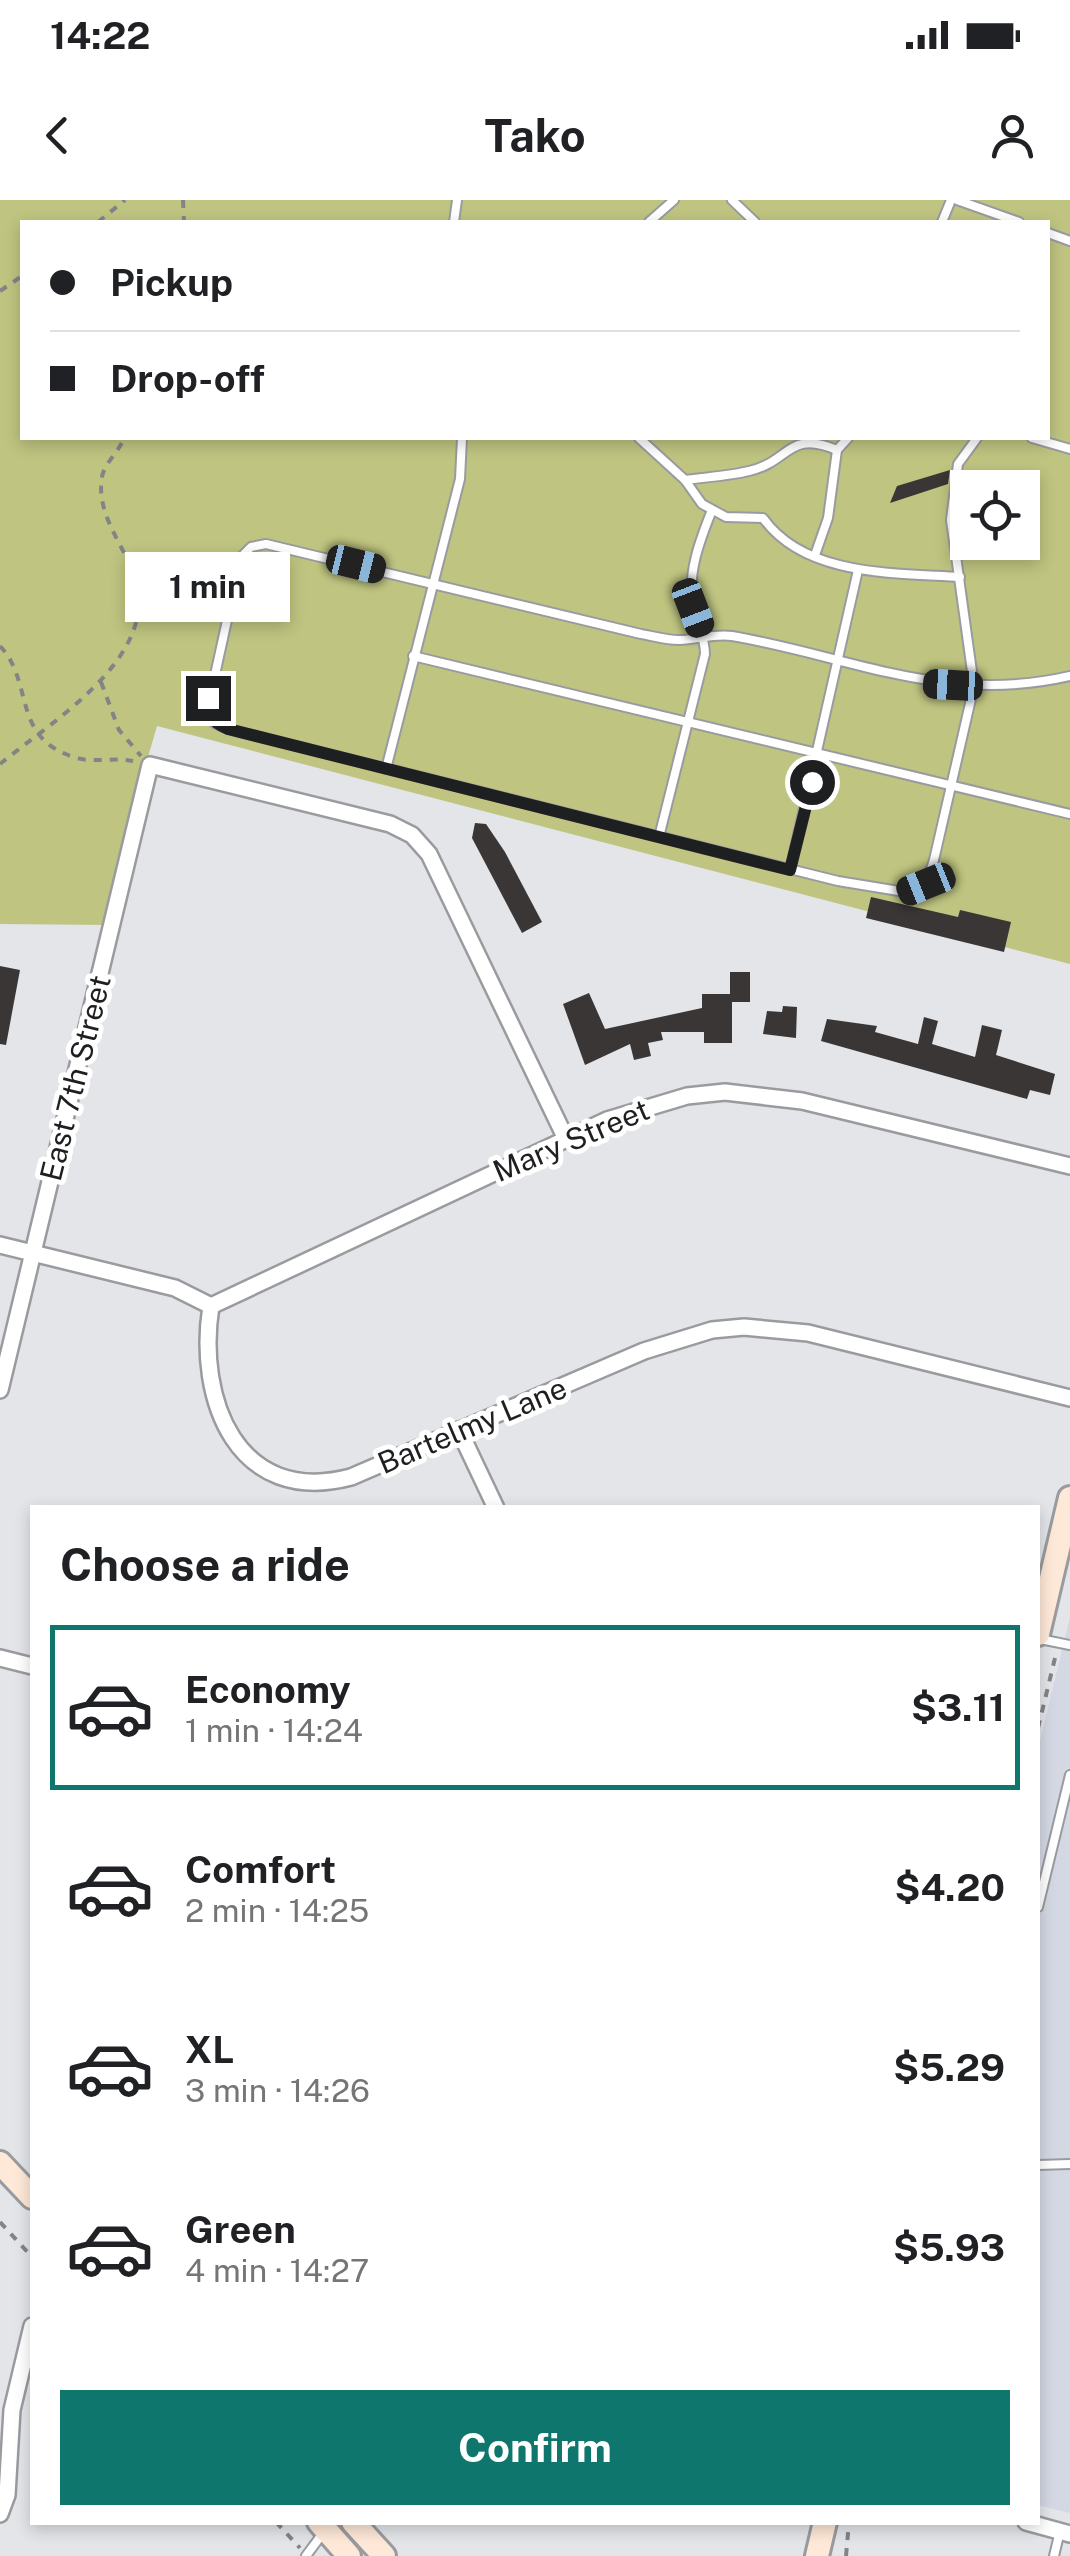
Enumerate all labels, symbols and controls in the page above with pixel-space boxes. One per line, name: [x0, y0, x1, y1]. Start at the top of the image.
text: 14:22: [50, 13, 150, 58]
icon: back: [30, 108, 85, 163]
icon: person: [985, 108, 1040, 163]
text: Tako: [484, 109, 586, 162]
text: Pickup: [110, 260, 233, 305]
text: Drop-off: [110, 356, 265, 401]
map controls: [950, 470, 1040, 560]
button: locate: [950, 470, 1040, 560]
car: [323, 542, 389, 586]
callout: 1 min: [126, 553, 290, 623]
text: 1 min: [169, 568, 246, 605]
car: [668, 575, 718, 641]
car: [922, 668, 984, 702]
route end: [186, 676, 231, 721]
route start: [790, 760, 835, 805]
car: [893, 859, 959, 909]
street label: East 7th Street: [32, 971, 118, 1185]
street label: Mary Street: [488, 1091, 654, 1189]
street label: Bartelmy Lane: [372, 1369, 572, 1481]
text: Choose a ride: [60, 1538, 350, 1591]
icon: car: [65, 1663, 155, 1753]
text: Economy: [185, 1667, 351, 1712]
text: $3.11: [911, 1685, 1005, 1730]
text: 1 min · 14:24: [185, 1712, 363, 1749]
icon: car: [65, 1843, 155, 1933]
text: Comfort: [185, 1847, 336, 1892]
text: $4.20: [895, 1865, 1005, 1910]
text: 2 min · 14:25: [185, 1892, 369, 1929]
icon: car: [65, 2023, 155, 2113]
text: XL: [185, 2027, 234, 2072]
text: $5.29: [893, 2045, 1005, 2090]
text: 3 min · 14:26: [185, 2072, 370, 2109]
icon: car: [65, 2203, 155, 2293]
text: Green: [185, 2207, 296, 2252]
text: $5.93: [893, 2225, 1005, 2270]
text: 4 min · 14:27: [185, 2252, 369, 2289]
button: Confirm: [60, 2390, 1010, 2505]

